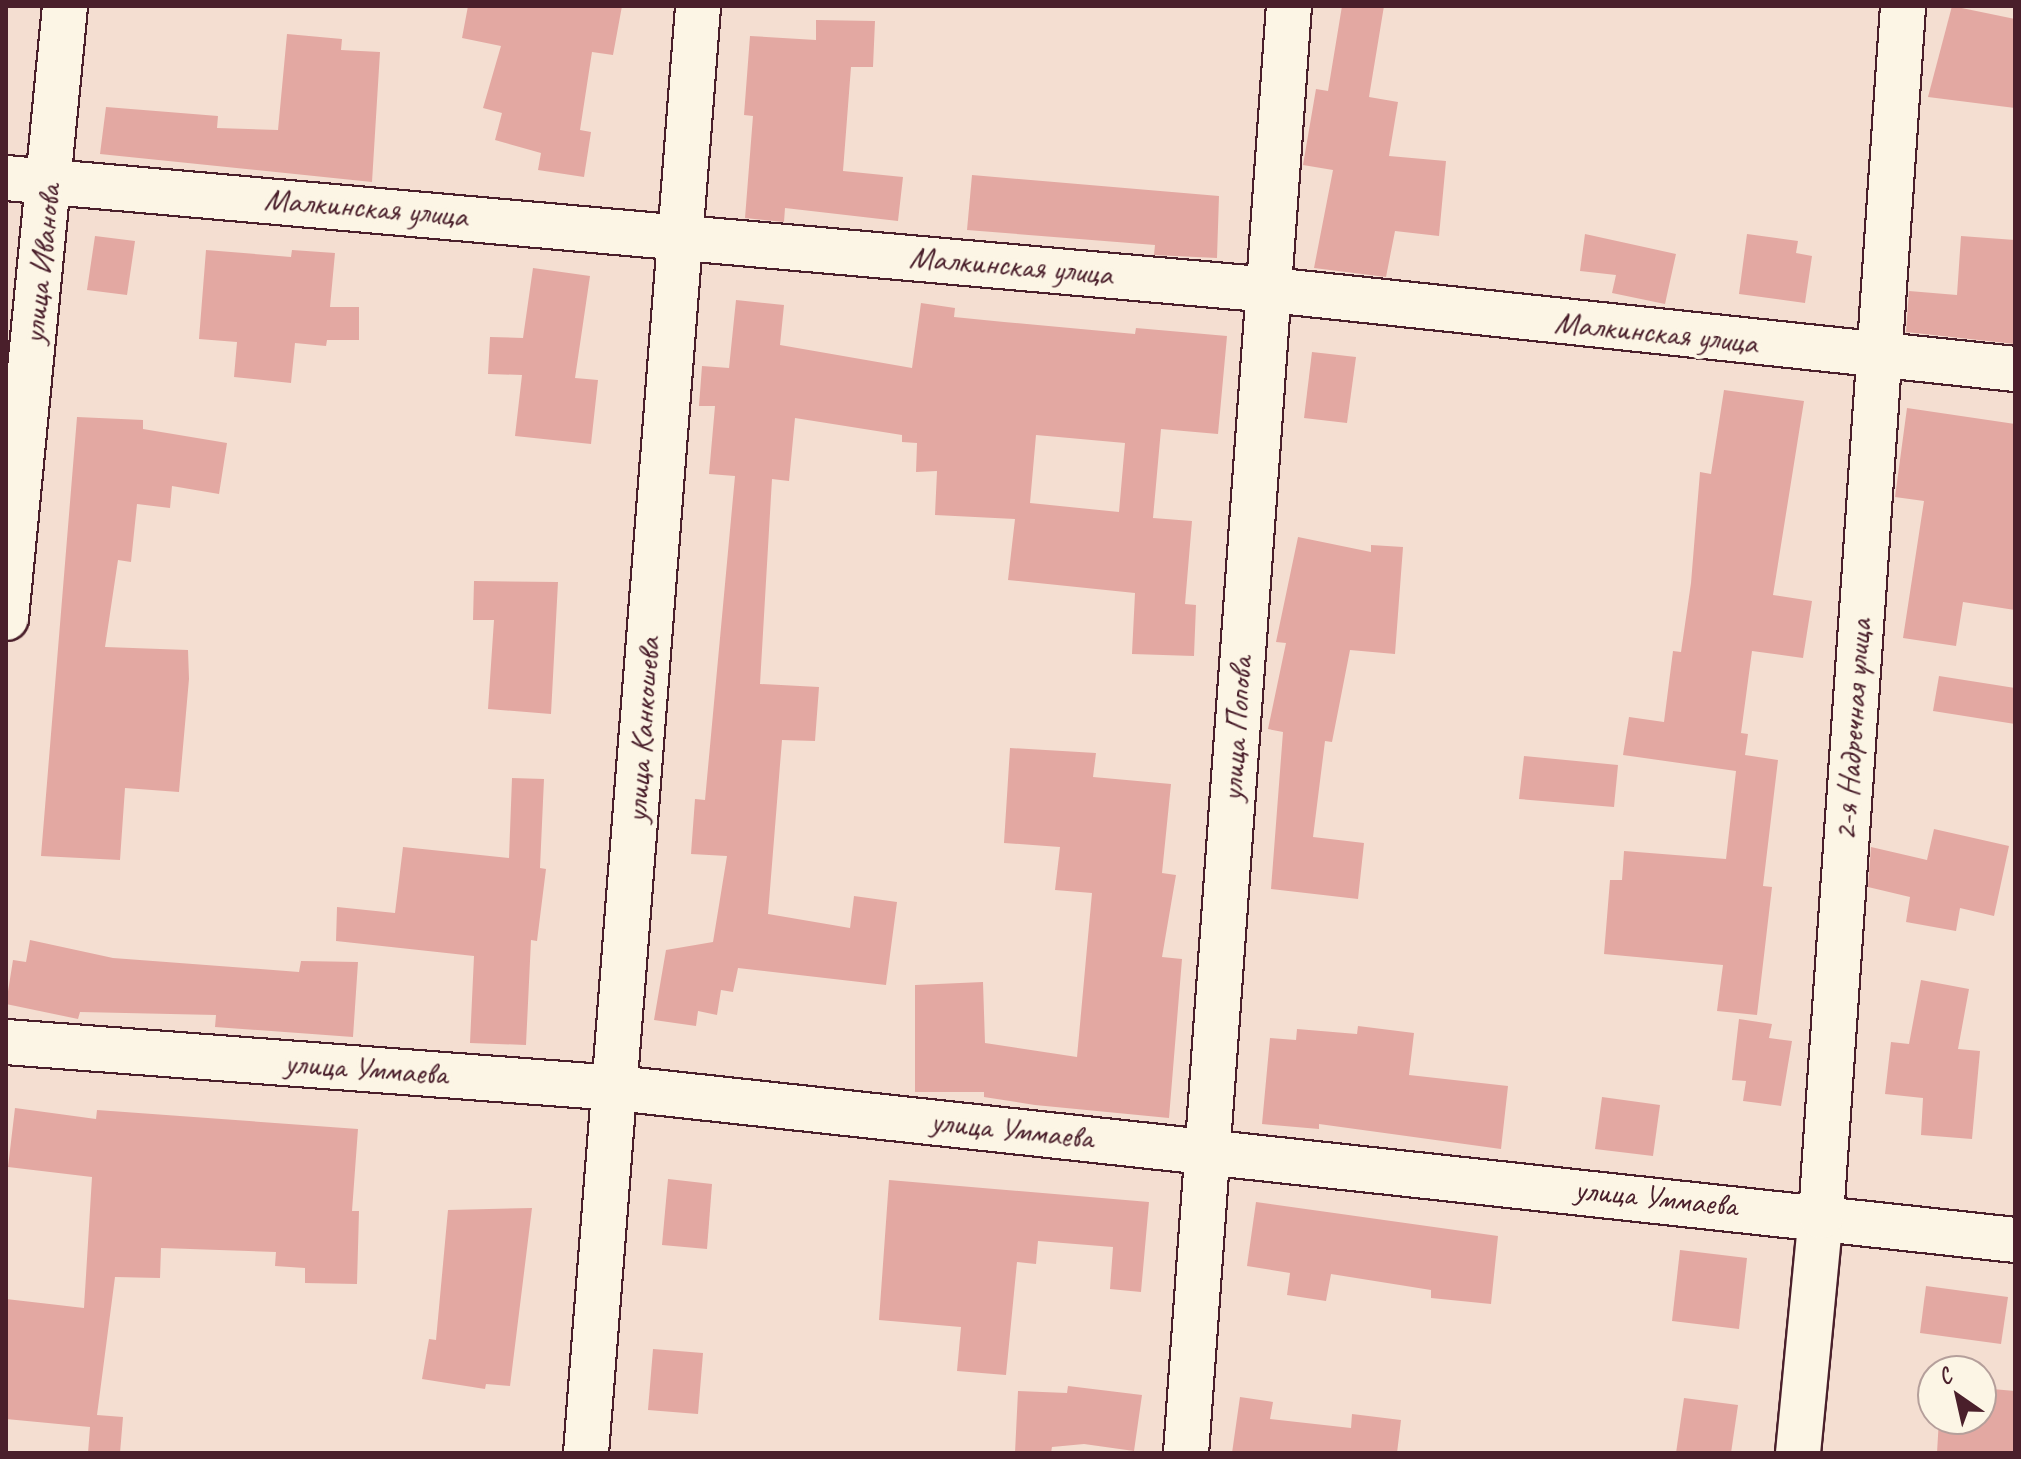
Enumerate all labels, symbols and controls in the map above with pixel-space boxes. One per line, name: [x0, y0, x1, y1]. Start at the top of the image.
street label: Малкинская улица: [262, 180, 470, 236]
street label: улица Иванова: [15, 182, 69, 346]
street label: Малкинская улица: [907, 238, 1115, 294]
street label: Малкинская улица: [1552, 303, 1760, 363]
street label: 2-я Надречная улица: [1826, 615, 1880, 845]
street label: улица Канкошева: [617, 636, 669, 824]
street label: улица Попова: [1213, 655, 1261, 803]
street label: улица Уммаева: [282, 1044, 450, 1094]
street label: улица Уммаева: [928, 1102, 1096, 1158]
street label: улица Уммаева: [1572, 1170, 1740, 1226]
north arrow: [1917, 1355, 1997, 1435]
text: С: [1932, 1362, 1957, 1391]

